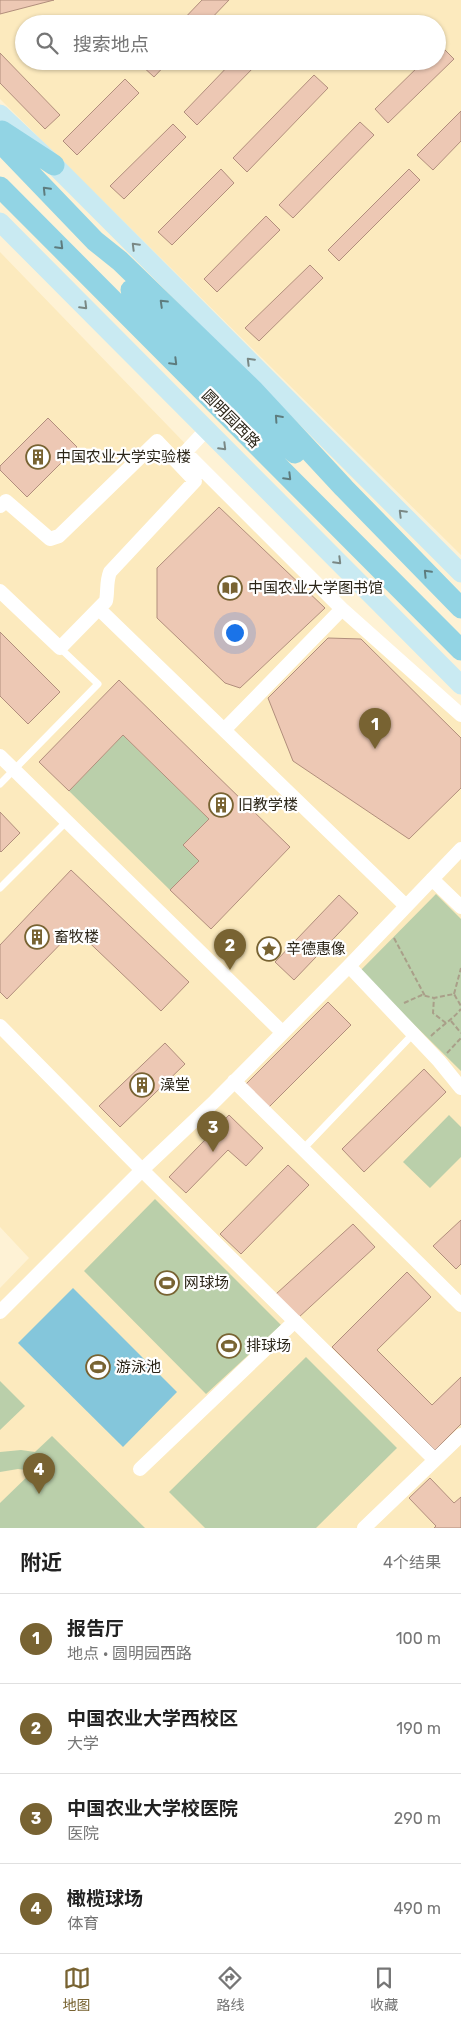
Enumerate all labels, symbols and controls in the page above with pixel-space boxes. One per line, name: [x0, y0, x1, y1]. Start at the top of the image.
search box: [15, 15, 446, 70]
icon: search: [33, 29, 61, 57]
text: 搜索地点: [73, 33, 149, 56]
one-way arrow: [43, 187, 52, 196]
one-way arrow: [54, 240, 63, 249]
one-way arrow: [132, 243, 141, 252]
one-way arrow: [160, 300, 169, 309]
one-way arrow: [78, 301, 87, 310]
one-way arrow: [168, 356, 177, 365]
one-way arrow: [247, 358, 256, 367]
street label: 圆明园西路: [198, 386, 264, 452]
one-way arrow: [275, 414, 284, 423]
one-way arrow: [217, 441, 226, 450]
building icon: 中国农业大学实验楼: [25, 444, 51, 470]
place label: 中国农业大学实验楼: [56, 448, 191, 466]
one-way arrow: [283, 471, 292, 480]
one-way arrow: [399, 510, 408, 519]
one-way arrow: [332, 556, 341, 565]
one-way arrow: [424, 570, 433, 579]
library icon: 中国农业大学图书馆: [217, 575, 243, 601]
place label: 中国农业大学图书馆: [248, 579, 383, 597]
your location: [222, 620, 248, 646]
pin: 1: [359, 708, 391, 749]
building icon: 旧教学楼: [208, 792, 234, 818]
place label: 旧教学楼: [238, 796, 298, 814]
building icon: 畜牧楼: [24, 924, 50, 950]
place label: 畜牧楼: [54, 928, 99, 946]
pin: 2: [214, 929, 246, 970]
place icon: 辛德惠像: [256, 936, 282, 962]
place label: 辛德惠像: [286, 940, 346, 958]
building icon: 澡堂: [129, 1072, 155, 1098]
place label: 澡堂: [160, 1076, 190, 1094]
pin: 3: [197, 1111, 229, 1152]
sports icon: 网球场: [154, 1270, 180, 1296]
place label: 网球场: [184, 1274, 229, 1292]
sports icon: 排球场: [216, 1333, 242, 1359]
place label: 排球场: [246, 1337, 291, 1355]
sports icon: 游泳池: [85, 1354, 111, 1380]
place label: 游泳池: [116, 1358, 161, 1376]
pin: 4: [23, 1453, 55, 1494]
text: 附近: [20, 1550, 62, 1575]
text: 4个结果: [383, 1553, 441, 1572]
text: 报告厅: [67, 1617, 124, 1640]
text: 1: [32, 1629, 40, 1648]
text: 100 m: [396, 1629, 441, 1648]
text: 地点 · 圆明园西路: [67, 1644, 192, 1663]
text: 中国农业大学西校区: [67, 1707, 238, 1730]
text: 2: [31, 1719, 41, 1738]
text: 190 m: [396, 1719, 441, 1738]
text: 大学: [67, 1734, 99, 1753]
text: 中国农业大学校医院: [67, 1797, 238, 1820]
text: 3: [31, 1809, 41, 1828]
text: 290 m: [394, 1809, 441, 1828]
text: 医院: [67, 1824, 99, 1843]
text: 橄榄球场: [67, 1887, 143, 1910]
text: 4: [31, 1899, 41, 1918]
text: 490 m: [393, 1899, 441, 1918]
text: 体育: [67, 1914, 99, 1933]
tab: 地图: [63, 1964, 91, 2014]
tab: 路线: [216, 1964, 244, 2014]
tab: 收藏: [370, 1964, 398, 2014]

